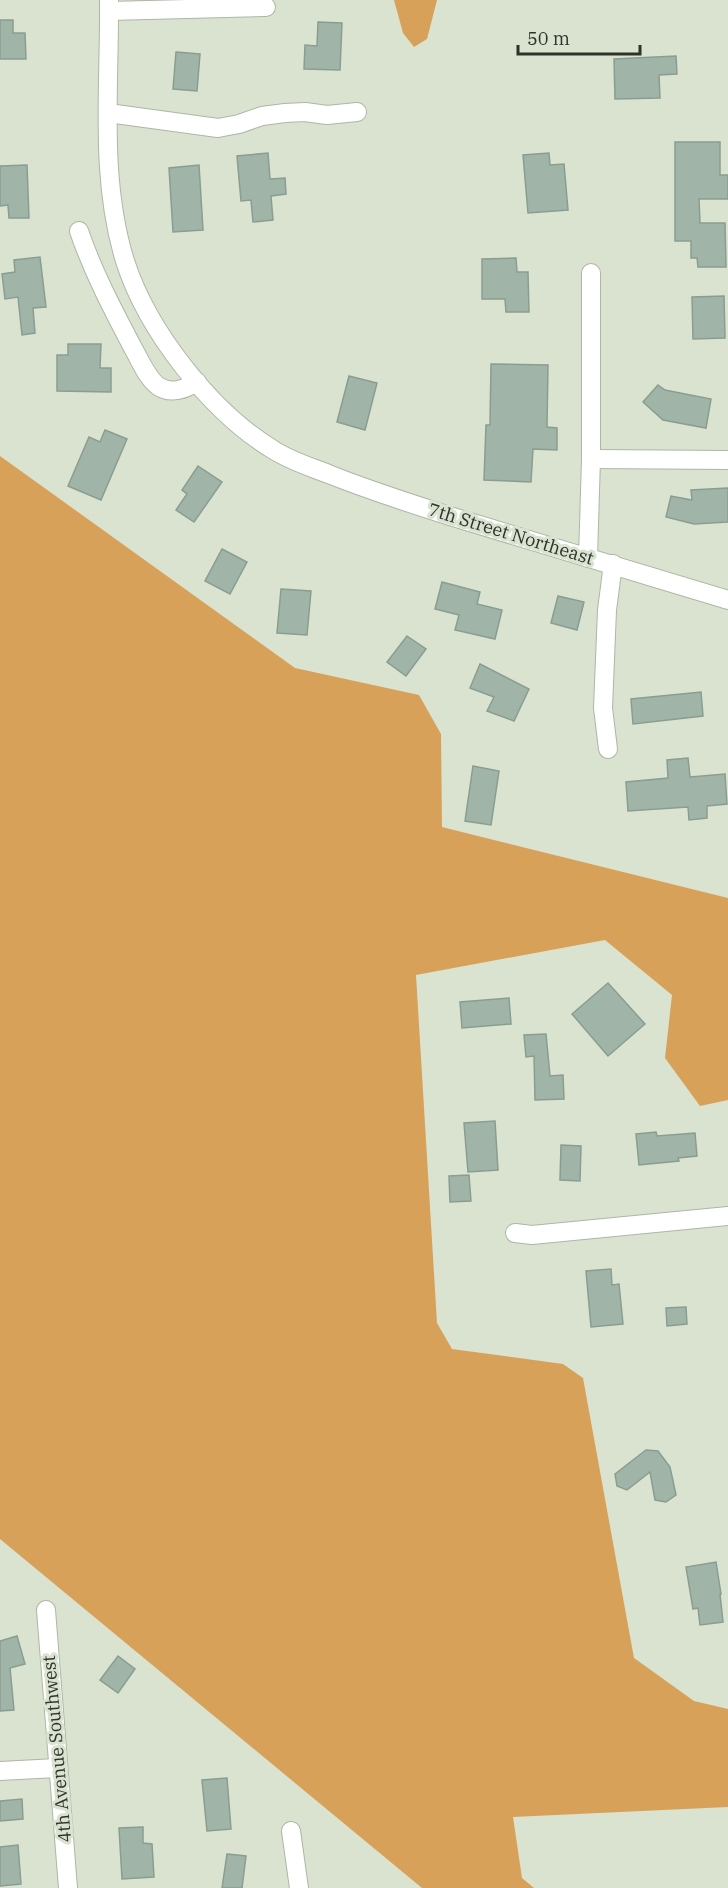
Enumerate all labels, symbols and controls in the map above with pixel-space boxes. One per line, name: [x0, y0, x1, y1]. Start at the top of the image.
scale bar: [518, 18, 640, 56]
text: 50 m: [527, 27, 570, 50]
street label: 7th Street Northeast: [426, 497, 597, 570]
street label: 4th Avenue Southwest: [37, 1654, 76, 1844]

